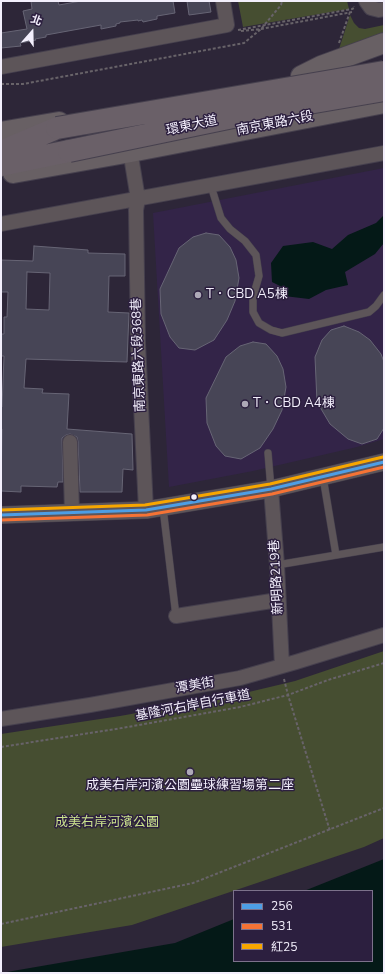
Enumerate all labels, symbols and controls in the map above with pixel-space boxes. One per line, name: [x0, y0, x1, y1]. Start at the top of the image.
text: 北: [29, 11, 44, 29]
north arrow: [12, 12, 52, 52]
street label: 南京東路六段: [235, 109, 315, 139]
street label: 環東大道: [165, 113, 219, 139]
place label: T．CBD A5棟: [206, 287, 288, 303]
marker: T．CBD A5棟: [193, 290, 203, 300]
street label: 南京東路六段368巷: [129, 298, 149, 412]
place label: T．CBD A4棟: [253, 396, 335, 412]
marker: T．CBD A4棟: [240, 399, 250, 409]
unlabelled marker: [189, 492, 199, 502]
street label: 新明路219巷: [267, 539, 287, 615]
street label: 潭美街: [174, 675, 216, 697]
street label: 基隆河右岸自行車道: [134, 687, 252, 725]
marker: 成美右岸河濱公園壘球練習場第二座: [185, 767, 195, 777]
place label: 成美右岸河濱公園壘球練習場第二座: [86, 778, 294, 794]
park label: 成美右岸河濱公園: [55, 815, 159, 831]
legend: [233, 890, 373, 962]
text: 256: [271, 898, 293, 914]
text: 531: [271, 918, 293, 934]
text: 紅25: [271, 939, 297, 955]

